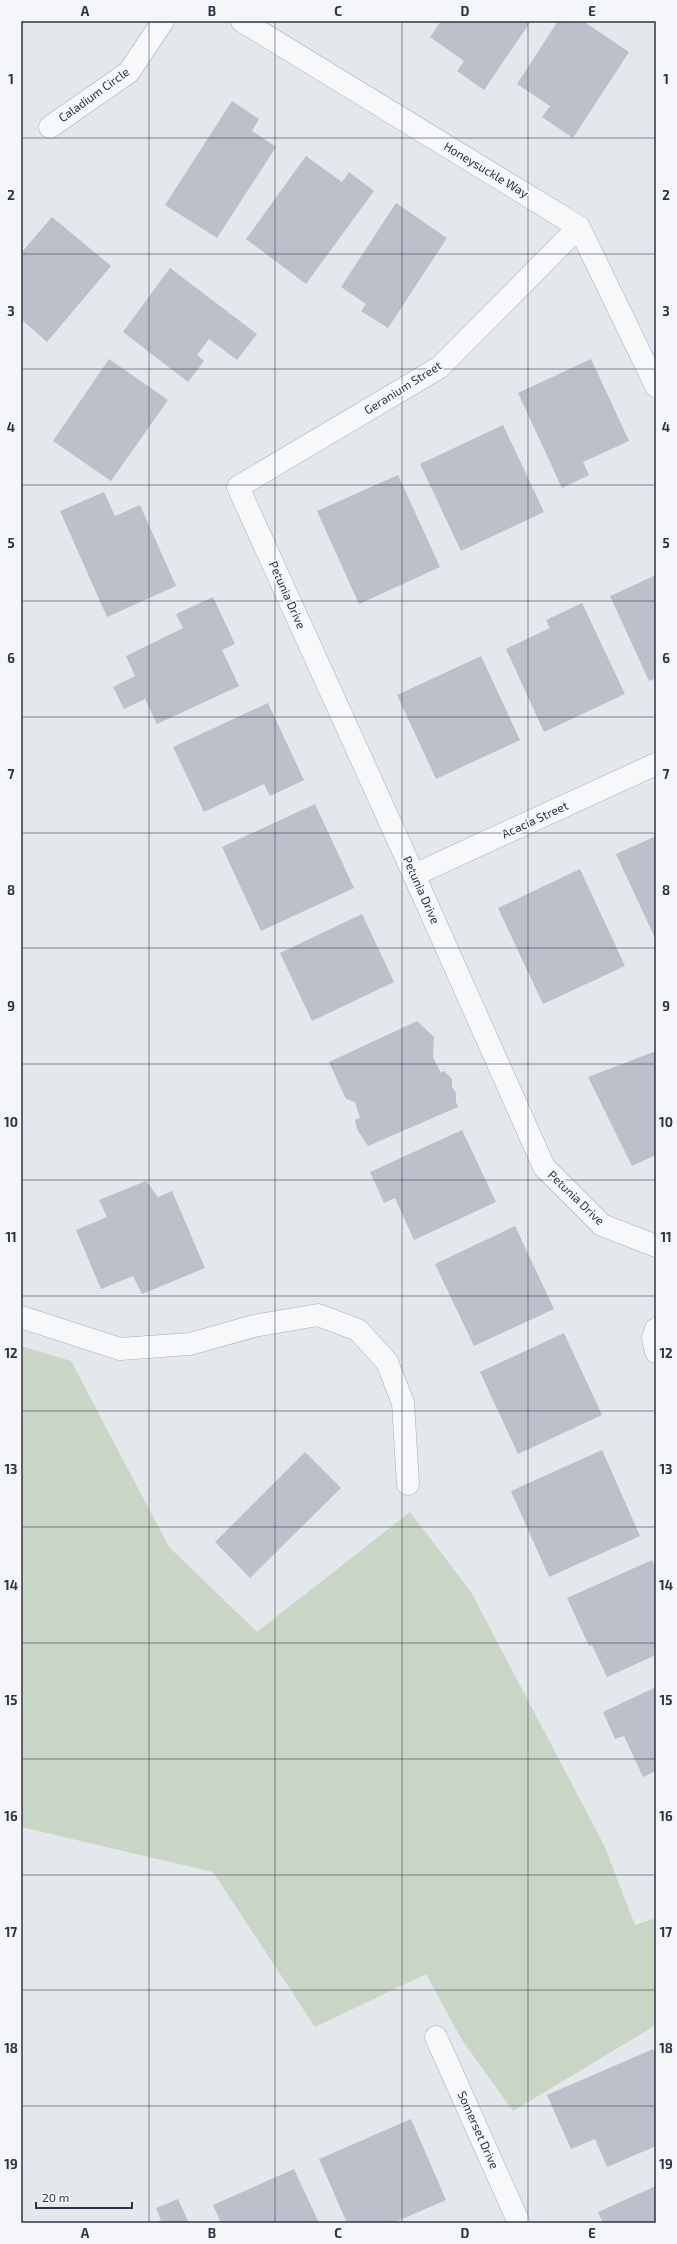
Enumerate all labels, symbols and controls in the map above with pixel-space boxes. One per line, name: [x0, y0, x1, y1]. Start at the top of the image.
text: A: [81, 3, 90, 19]
text: B: [208, 3, 216, 19]
text: C: [334, 3, 342, 19]
text: D: [461, 3, 470, 19]
text: E: [588, 3, 596, 19]
street label: Caladium Circle: [55, 64, 131, 124]
text: 1: [8, 71, 14, 87]
text: 1: [663, 71, 669, 87]
street label: Honeysuckle Way: [442, 138, 532, 200]
text: 2: [7, 187, 15, 203]
text: 2: [662, 187, 670, 203]
text: 3: [7, 303, 15, 319]
text: 3: [662, 303, 670, 319]
street label: Geranium Street: [361, 357, 444, 417]
text: 4: [7, 419, 15, 435]
text: 4: [662, 419, 670, 435]
text: 5: [7, 535, 15, 551]
text: 5: [662, 535, 670, 551]
street label: Petunia Drive: [267, 559, 309, 631]
text: 6: [7, 650, 15, 666]
text: 6: [662, 650, 670, 666]
text: 7: [8, 766, 15, 782]
text: 7: [663, 766, 670, 782]
street label: Acacia Street: [499, 797, 570, 841]
street label: Petunia Drive: [401, 854, 443, 926]
text: 8: [7, 882, 15, 898]
text: 8: [662, 882, 670, 898]
text: 9: [7, 998, 15, 1014]
text: 9: [662, 998, 670, 1014]
text: 10: [4, 1114, 18, 1130]
text: 10: [659, 1114, 673, 1130]
street label: Petunia Drive: [546, 1167, 608, 1228]
text: 11: [5, 1229, 17, 1245]
text: 11: [660, 1229, 672, 1245]
text: 12: [4, 1345, 18, 1361]
text: 12: [659, 1345, 673, 1361]
text: 13: [5, 1461, 18, 1477]
text: 13: [660, 1461, 673, 1477]
text: 14: [4, 1577, 18, 1593]
text: 14: [659, 1577, 673, 1593]
text: 15: [5, 1692, 17, 1708]
text: 15: [660, 1692, 672, 1708]
text: 16: [4, 1808, 18, 1824]
text: 16: [659, 1808, 673, 1824]
text: 17: [5, 1924, 17, 1940]
text: 17: [660, 1924, 672, 1940]
text: 18: [4, 2040, 18, 2056]
text: 18: [659, 2040, 673, 2056]
street label: Somerset Drive: [456, 2089, 502, 2171]
text: 19: [4, 2156, 18, 2172]
text: 19: [659, 2156, 673, 2172]
scale bar: [36, 2184, 132, 2210]
text: 20 m: [42, 2190, 69, 2204]
text: A: [81, 2225, 90, 2241]
text: B: [208, 2225, 216, 2241]
text: C: [334, 2225, 342, 2241]
text: D: [461, 2225, 470, 2241]
text: E: [588, 2225, 596, 2241]

